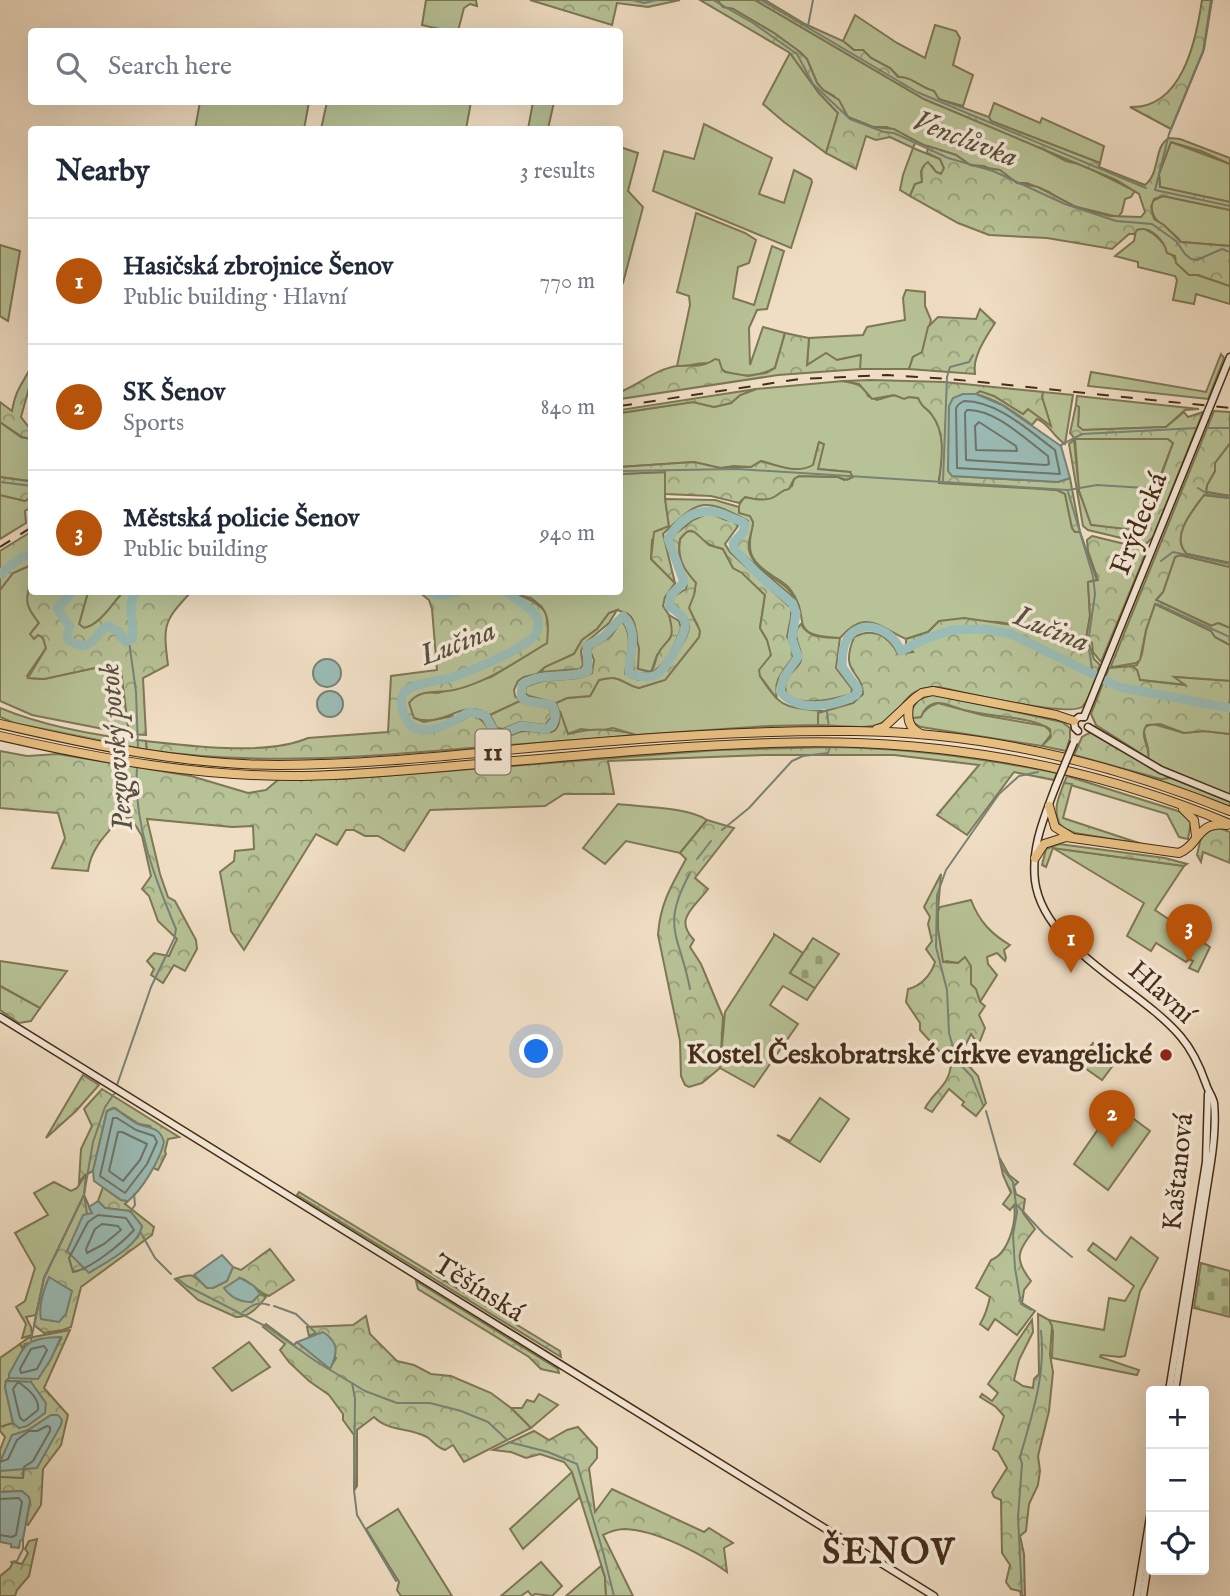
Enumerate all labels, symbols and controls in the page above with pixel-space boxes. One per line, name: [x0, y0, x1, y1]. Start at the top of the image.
search box: [28, 28, 623, 105]
icon: search: [52, 48, 90, 86]
text: Search here: [108, 50, 232, 83]
water label: Venclůvka: [907, 103, 1023, 177]
text: Nearby: [56, 153, 149, 191]
text: 3 results: [520, 157, 595, 186]
text: Hasičská zbrojnice Šenov: [123, 250, 393, 283]
text: 1: [75, 267, 83, 296]
text: 770 m: [539, 267, 595, 296]
text: Public building · Hlavní: [123, 283, 347, 312]
text: SK Šenov: [123, 376, 225, 409]
text: 2: [74, 393, 84, 422]
text: 840 m: [541, 393, 595, 422]
text: Sports: [123, 409, 184, 438]
street label: Frýdecká: [1104, 467, 1177, 581]
text: Městská policie Šenov: [123, 502, 359, 535]
text: 3: [75, 519, 83, 548]
text: 940 m: [540, 519, 595, 548]
text: Public building: [123, 535, 267, 564]
water label: Lučina: [1007, 597, 1094, 662]
water label: Lučina: [414, 612, 501, 676]
water label: Pezgovský potok: [91, 662, 143, 832]
road number: 11: [476, 730, 510, 774]
pin: 3: [1166, 904, 1212, 962]
pin: 1: [1048, 915, 1094, 973]
street label: Hlavní: [1120, 954, 1203, 1033]
your location: [519, 1034, 553, 1068]
place label: Kostel Českobratrské církve evangelické: [687, 1037, 1152, 1073]
marker: Kostel Českobratrské církve evangelické: [1158, 1047, 1174, 1063]
pin: 2: [1089, 1090, 1135, 1148]
street label: Kaštanová: [1155, 1111, 1203, 1233]
street label: Těšínská: [426, 1247, 531, 1331]
map controls: [1146, 1386, 1209, 1575]
button: +: [1146, 1386, 1209, 1449]
button: −: [1146, 1449, 1209, 1512]
button: locate: [1146, 1512, 1209, 1575]
district label: ŠENOV: [822, 1529, 956, 1576]

